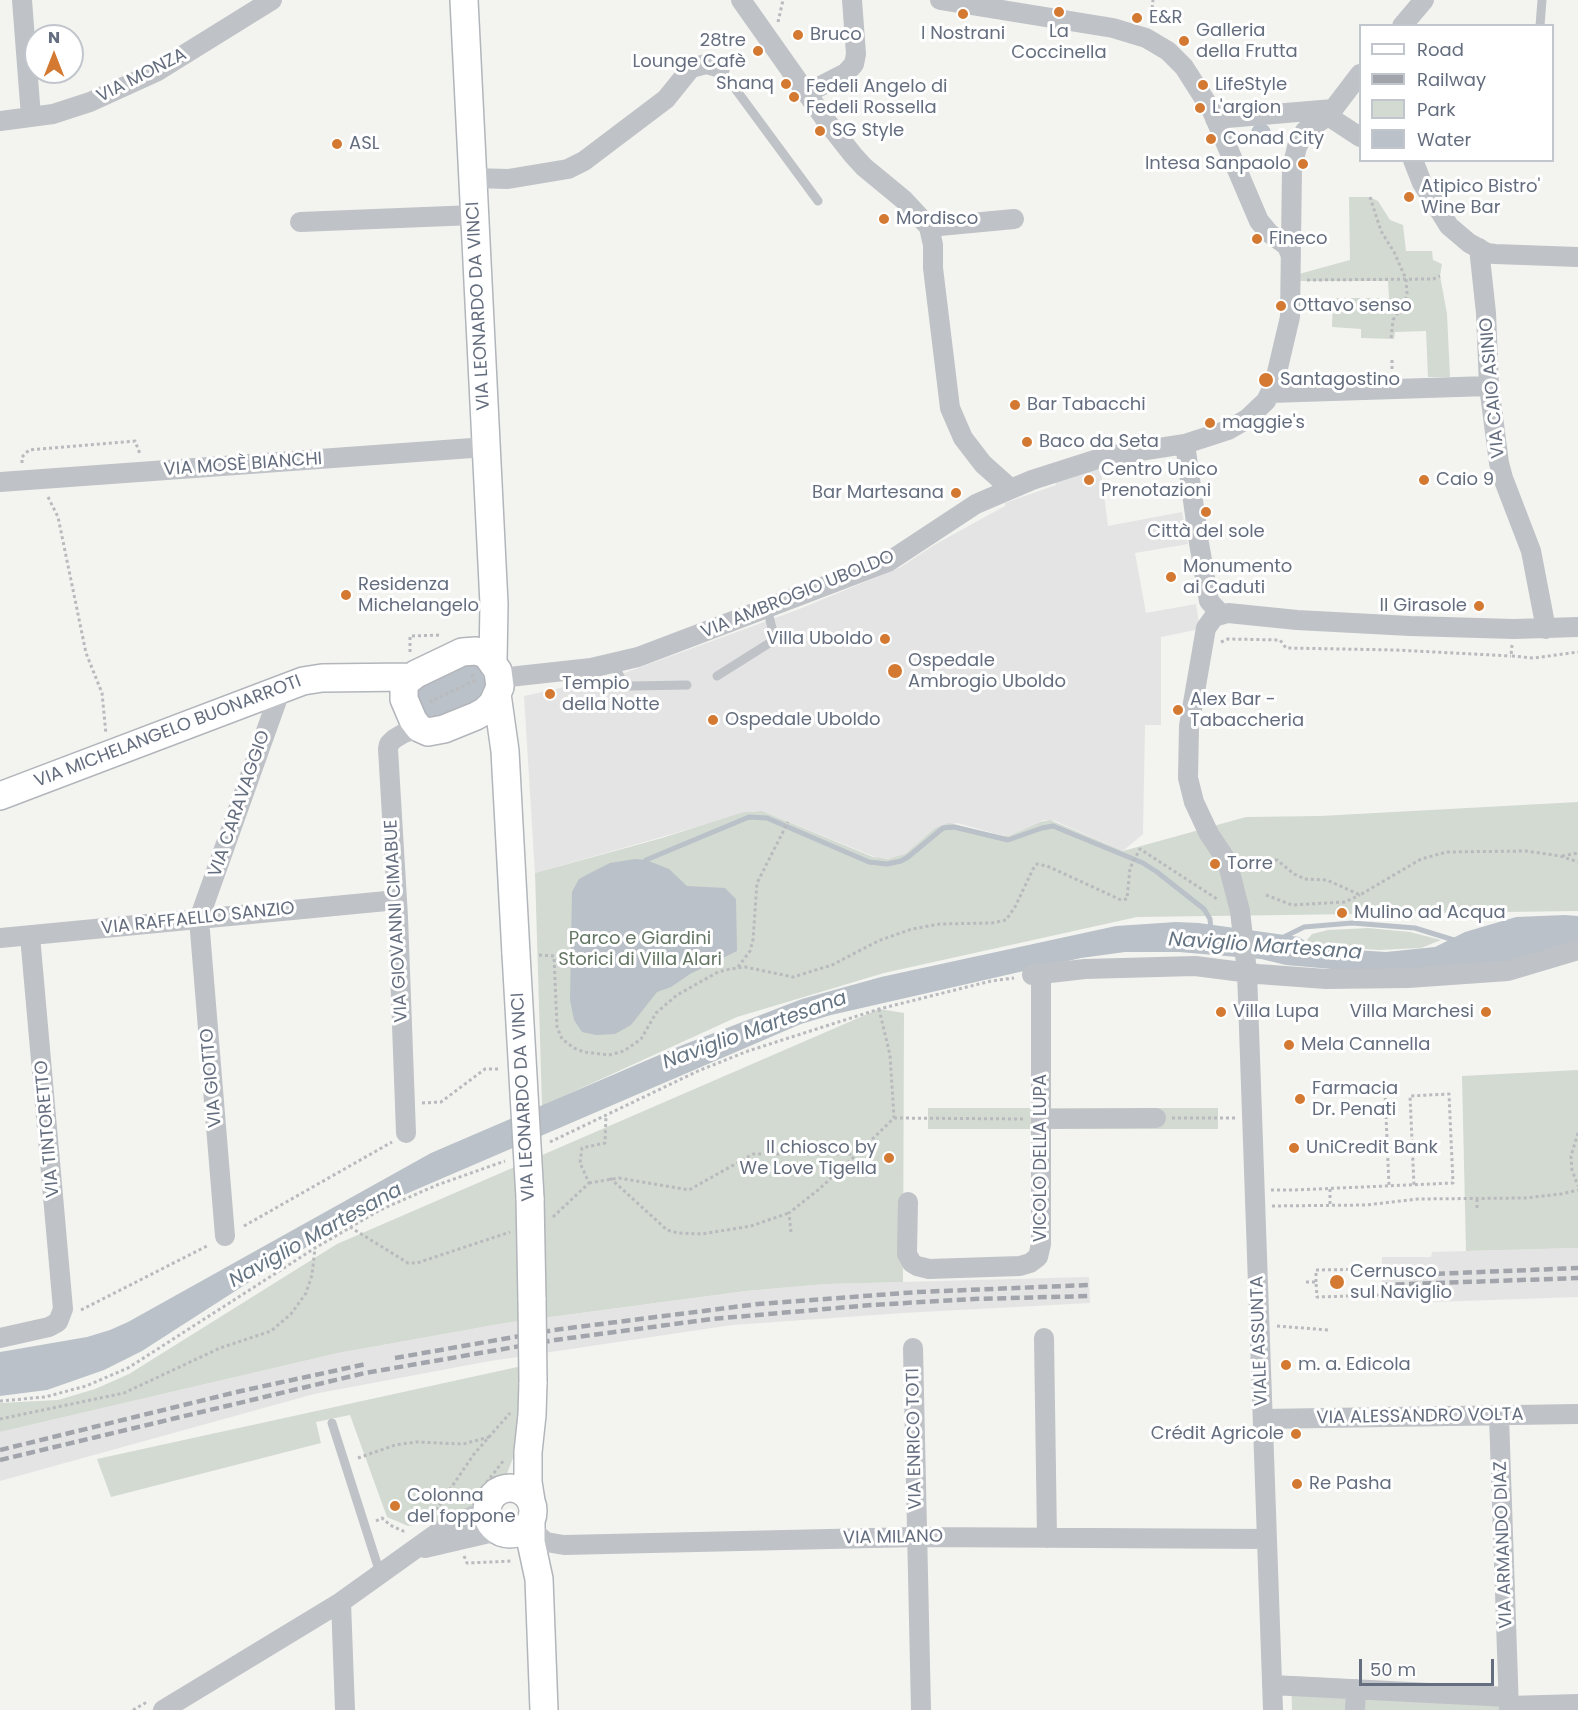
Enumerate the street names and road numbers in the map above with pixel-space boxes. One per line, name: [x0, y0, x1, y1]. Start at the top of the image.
street label: VIA MONZA: [94, 44, 190, 108]
street label: VIA LEONARDO DA VINCI: [463, 201, 495, 411]
street label: VIA CAIO ASINIO: [1476, 317, 1510, 459]
street label: VIA MOSÈ BIANCHI: [163, 449, 323, 481]
street label: VIA AMBROGIO UBOLDO: [698, 546, 898, 644]
street label: VIA MICHELANGELO BUONARROTI: [32, 671, 304, 793]
street label: VIA CARAVAGGIO: [205, 728, 275, 880]
street label: VIA GIOVANNI CIMABUE: [381, 819, 413, 1023]
street label: VIA RAFFAELLO SANZIO: [100, 898, 296, 940]
street label: VIA LEONARDO DA VINCI: [508, 992, 540, 1202]
street label: VIA GIOTTO: [197, 1027, 227, 1129]
street label: VIA TINTORETTO: [31, 1059, 65, 1199]
street label: VICOLO DELLA LUPA: [1030, 1074, 1052, 1242]
street label: VIALE ASSUNTA: [1247, 1275, 1273, 1407]
street label: VIA ENRICO TOTI: [903, 1368, 927, 1510]
street label: VIA ALESSANDRO VOLTA: [1316, 1404, 1524, 1430]
street label: VIA ARMANDO DIAZ: [1490, 1461, 1518, 1629]
street label: VIA MILANO: [843, 1526, 943, 1550]

